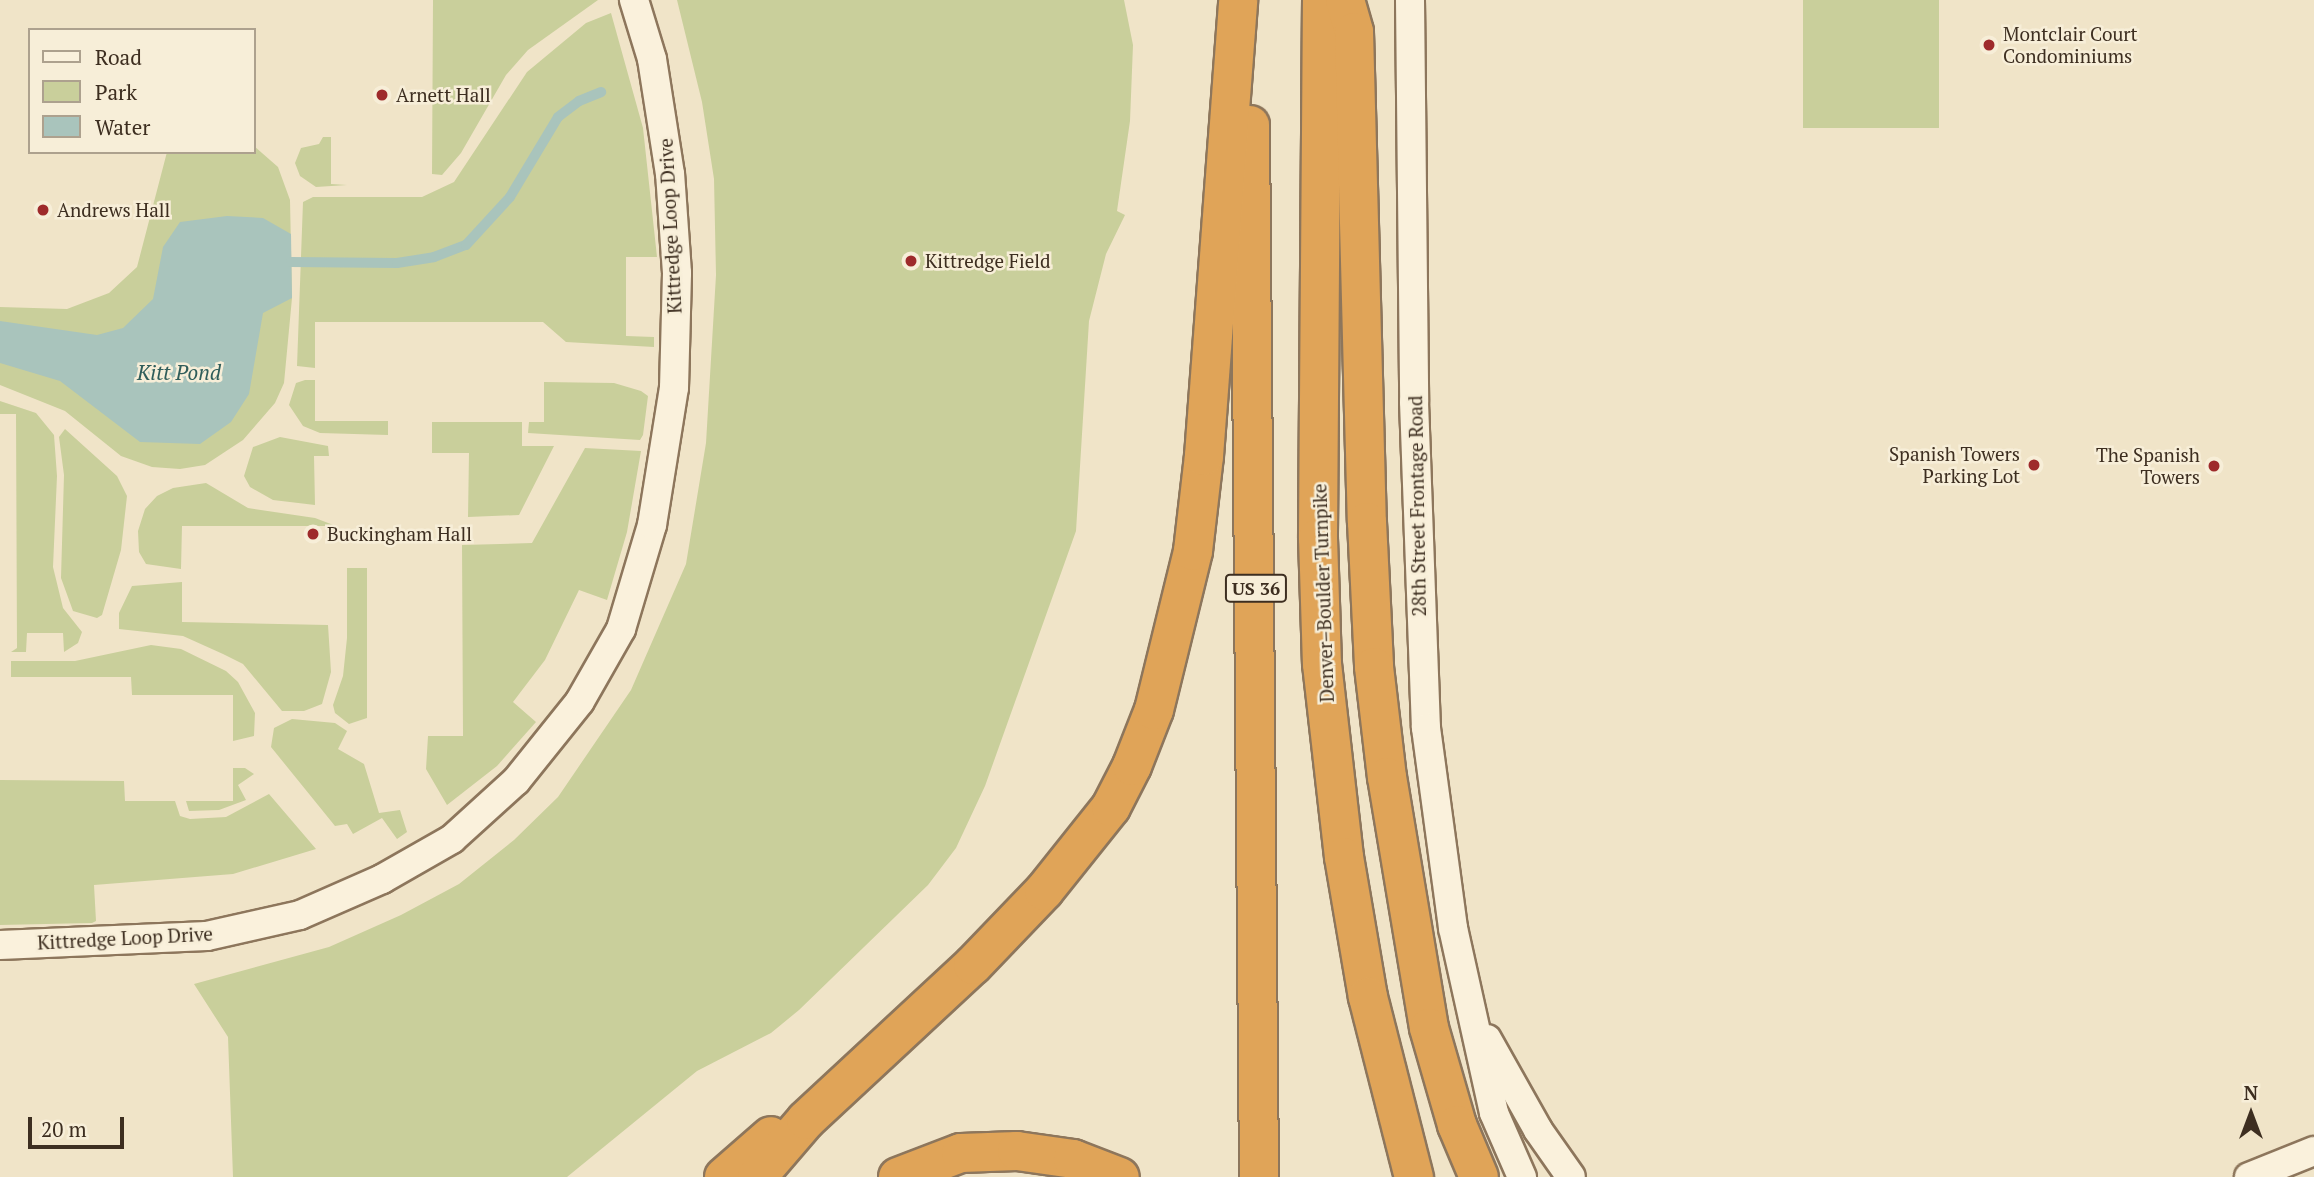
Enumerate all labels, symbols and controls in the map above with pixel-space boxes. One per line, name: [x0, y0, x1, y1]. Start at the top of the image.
place label: Montclair Court Condominiums: [2003, 23, 2138, 67]
legend: [28, 28, 256, 154]
marker: Montclair Court Condominiums: [1981, 37, 1997, 53]
text: Road: [95, 43, 142, 71]
text: Park: [95, 78, 137, 106]
place label: Arnett Hall: [396, 84, 491, 106]
marker: Arnett Hall: [374, 87, 390, 103]
text: Water: [95, 113, 150, 141]
street label: Kittredge Loop Drive: [654, 138, 686, 314]
place label: Andrews Hall: [57, 199, 170, 221]
marker: Andrews Hall: [35, 202, 51, 218]
place label: Kittredge Field: [925, 250, 1051, 272]
marker: Kittredge Field: [903, 253, 919, 269]
water label: Kitt Pond: [137, 359, 221, 385]
street label: 28th Street Frontage Road: [1404, 395, 1430, 617]
place label: Spanish Towers Parking Lot: [1889, 443, 2020, 487]
place label: The Spanish Towers: [2096, 444, 2200, 488]
marker: Spanish Towers Parking Lot: [2026, 457, 2042, 473]
marker: The Spanish Towers: [2206, 458, 2222, 474]
street label: Denver–Boulder Turnpike: [1308, 483, 1338, 703]
place label: Buckingham Hall: [327, 523, 472, 545]
marker: Buckingham Hall: [305, 526, 321, 542]
road number: US 36: [1224, 574, 1288, 602]
street label: Kittredge Loop Drive: [37, 922, 213, 954]
north arrow: [2216, 1079, 2286, 1149]
text: N: [2244, 1080, 2258, 1105]
scale bar: [32, 1104, 128, 1148]
text: 20 m: [41, 1115, 87, 1143]

